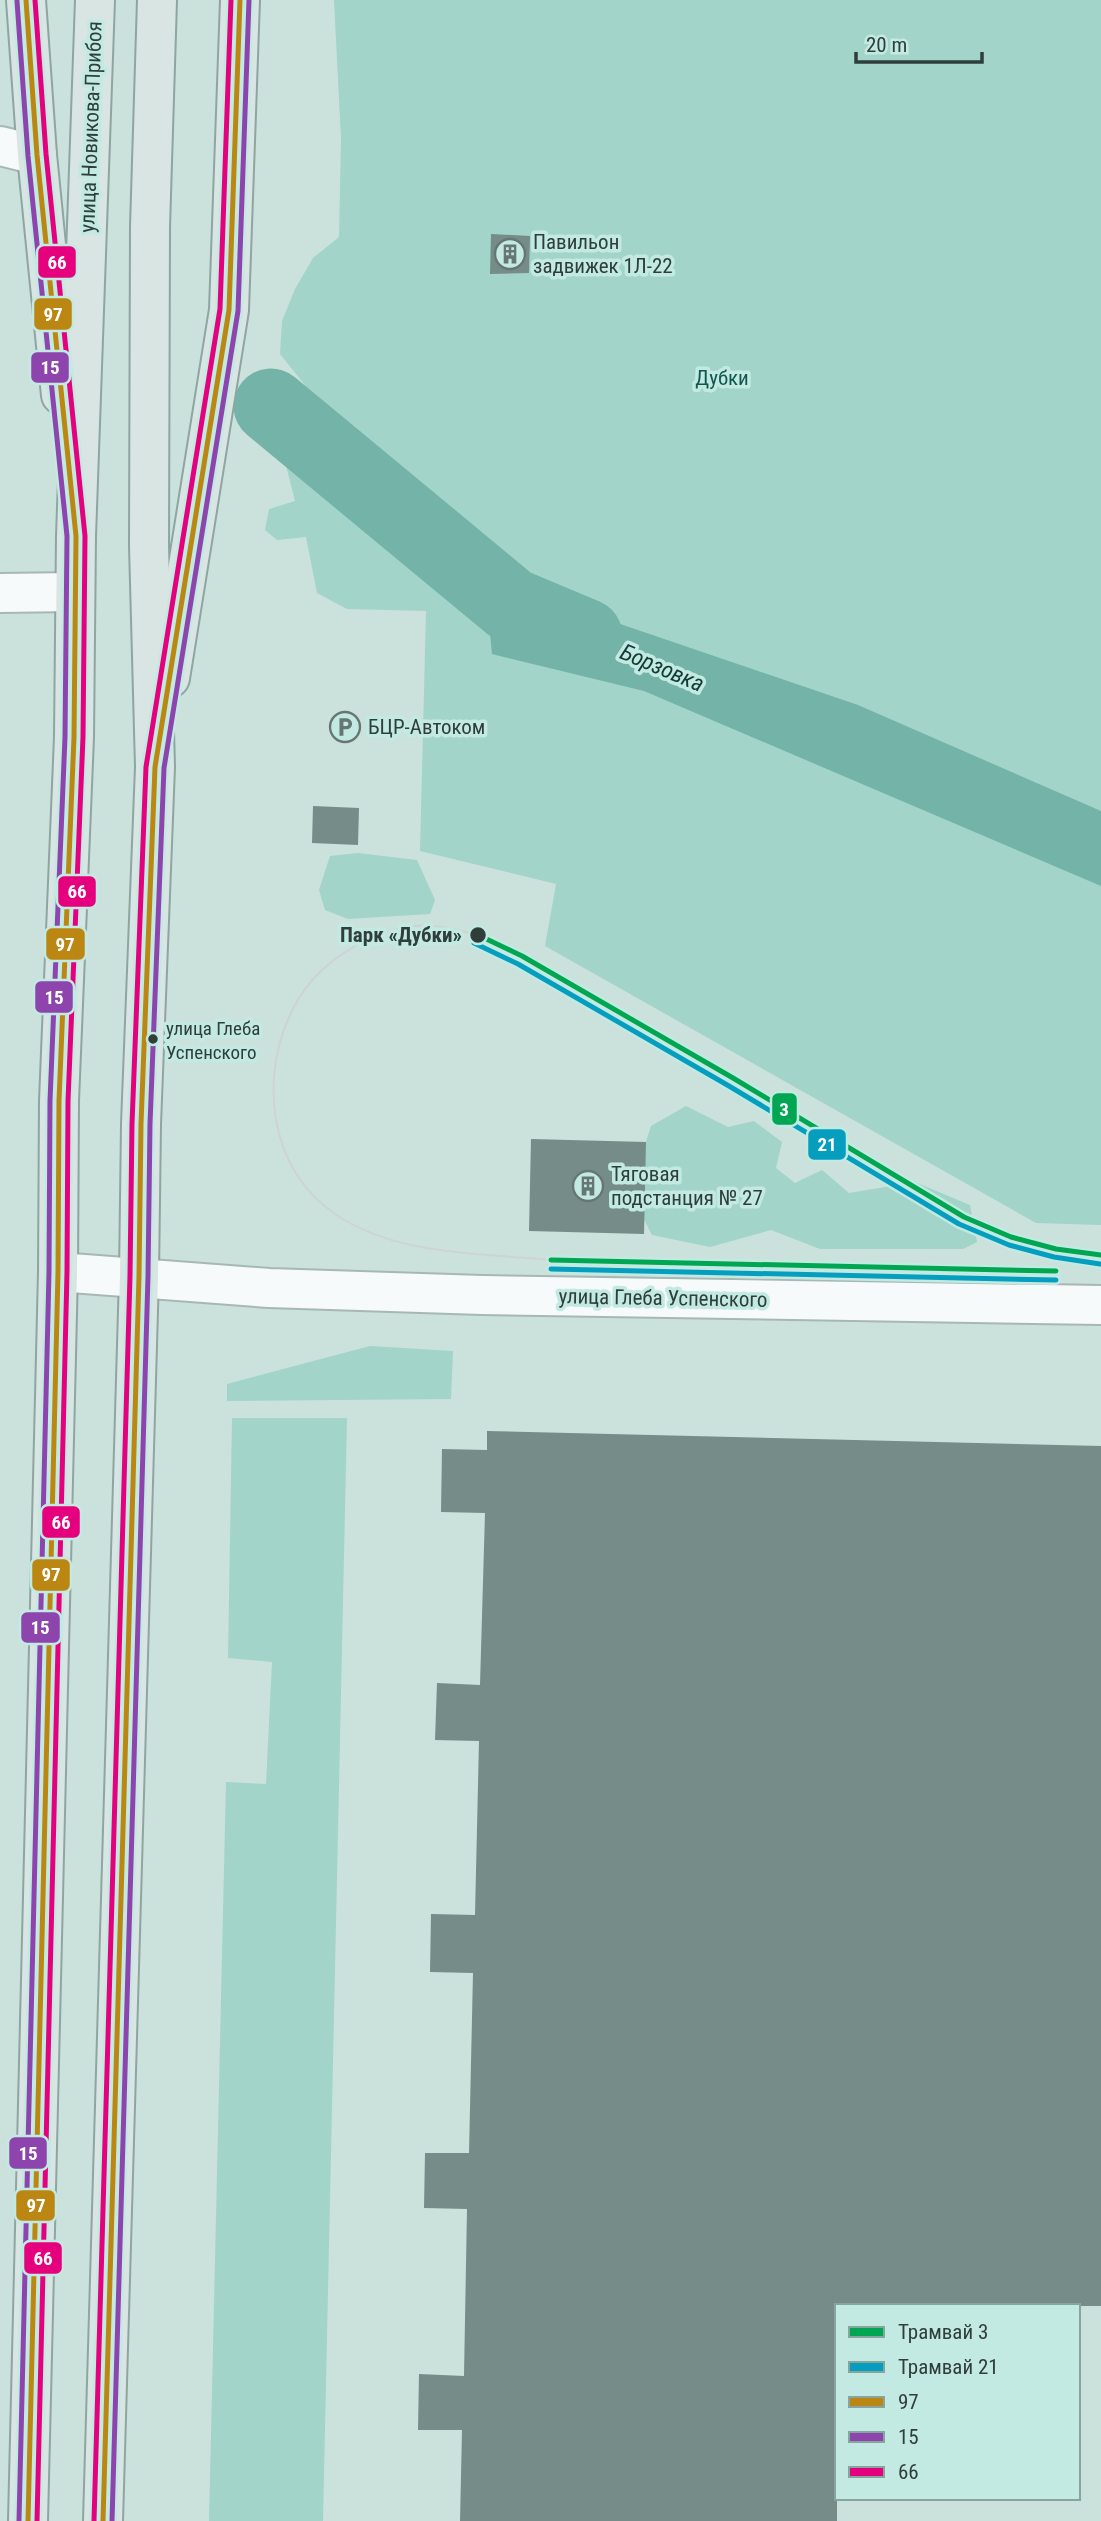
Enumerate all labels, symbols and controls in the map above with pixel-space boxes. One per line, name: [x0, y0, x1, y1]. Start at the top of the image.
street label: улица Новикова-Прибоя: [75, 21, 107, 233]
scale bar: [856, 21, 982, 65]
text: 20 m: [866, 33, 907, 57]
place label: Павильон задвижек 1Л-22: [533, 230, 673, 278]
building icon: Павильон задвижек 1Л-22: [493, 237, 527, 271]
line badge: 66: [37, 245, 77, 279]
text: 66: [47, 251, 67, 274]
line badge: 97: [33, 297, 73, 331]
text: 97: [43, 303, 63, 326]
line badge: 15: [30, 351, 70, 384]
text: 15: [40, 356, 60, 379]
park label: Дубки: [695, 366, 749, 390]
water label: Борзовка: [616, 638, 708, 698]
parking icon: БЦР-Автоком: [328, 710, 362, 744]
place label: БЦР-Автоком: [368, 715, 485, 739]
line badge: 66: [57, 875, 97, 908]
text: 66: [67, 880, 87, 903]
place label: Парк «Дубки»: [340, 923, 462, 947]
marker: Парк «Дубки»: [468, 925, 488, 945]
line badge: 97: [45, 927, 86, 961]
text: 97: [55, 933, 75, 956]
line badge: 15: [34, 980, 74, 1014]
text: 15: [44, 986, 64, 1009]
place label: улица Глеба Успенского: [166, 1017, 260, 1064]
marker: улица Глеба Успенского: [146, 1032, 160, 1046]
line badge: 3: [771, 1092, 798, 1126]
text: 3: [779, 1098, 789, 1121]
line badge: 21: [807, 1128, 847, 1161]
text: 21: [817, 1133, 837, 1156]
place label: Тяговая подстанция № 27: [611, 1162, 763, 1210]
building icon: Тяговая подстанция № 27: [571, 1169, 605, 1203]
street label: улица Глеба Успенского: [558, 1284, 768, 1312]
line badge: 66: [41, 1505, 81, 1539]
text: 66: [51, 1511, 71, 1534]
line badge: 97: [31, 1558, 71, 1592]
text: 97: [41, 1563, 61, 1586]
line badge: 15: [20, 1611, 61, 1644]
text: 15: [30, 1616, 50, 1639]
line badge: 15: [8, 2136, 48, 2170]
text: 15: [18, 2142, 38, 2165]
line badge: 97: [15, 2189, 56, 2222]
text: 97: [26, 2194, 46, 2217]
line badge: 66: [23, 2241, 63, 2275]
text: 66: [33, 2247, 53, 2270]
legend: [835, 2304, 1080, 2500]
text: Трамвай 3: [898, 2320, 988, 2344]
text: Трамвай 21: [898, 2355, 999, 2379]
text: 97: [898, 2390, 919, 2414]
text: 15: [898, 2425, 919, 2449]
text: 66: [898, 2460, 919, 2484]

